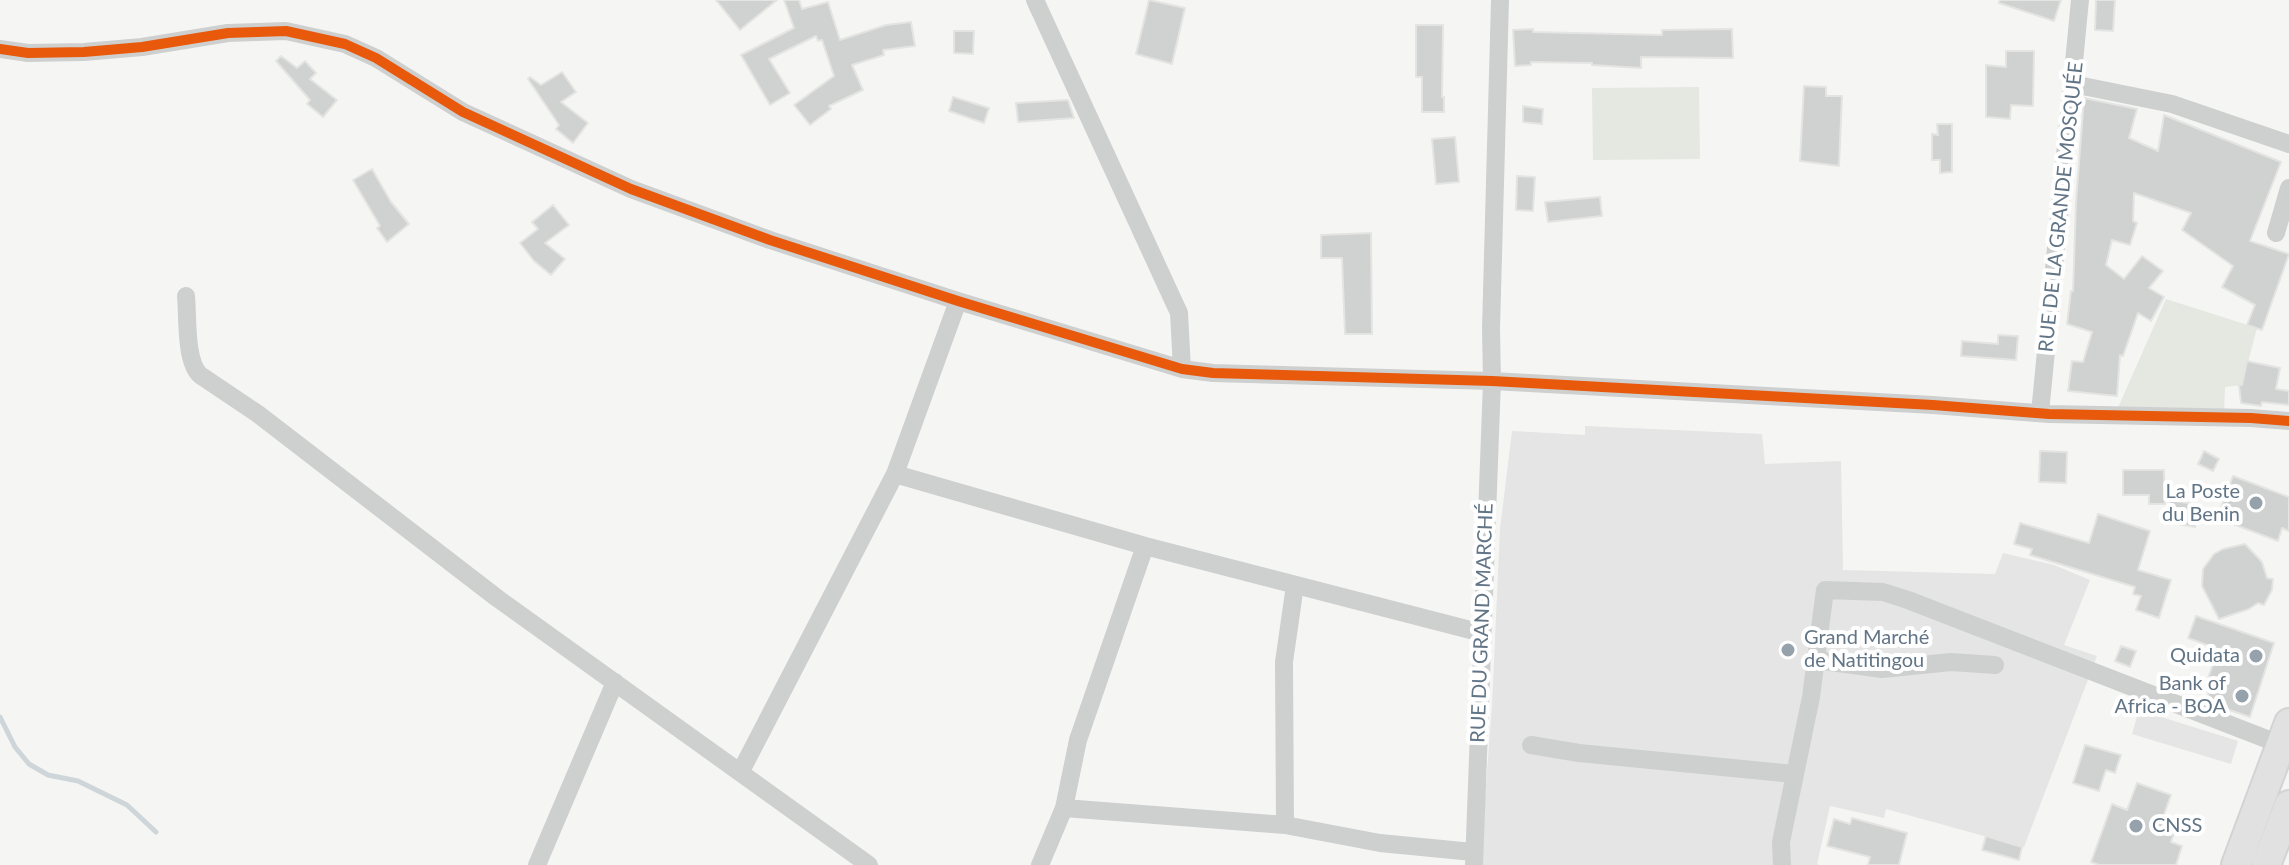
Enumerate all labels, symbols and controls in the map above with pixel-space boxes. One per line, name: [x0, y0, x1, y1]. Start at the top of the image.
street label: RUE DE LA GRANDE MOSQUÉE: [2034, 61, 2088, 353]
place label: La Poste du Benin: [2162, 480, 2240, 527]
marker: La Poste du Benin: [2247, 494, 2265, 512]
street label: RUE DU GRAND MARCHÉ: [1466, 503, 1498, 743]
place label: Grand Marché de Natitingou: [1804, 626, 1929, 673]
marker: Grand Marché de Natitingou: [1779, 641, 1797, 659]
place label: Quidata: [2170, 644, 2240, 668]
marker: Quidata: [2247, 647, 2265, 665]
place label: Bank of Africa - BOA: [2115, 672, 2226, 719]
marker: Bank of Africa - BOA: [2233, 687, 2251, 705]
place label: CNSS: [2152, 814, 2202, 838]
marker: CNSS: [2127, 817, 2145, 835]

